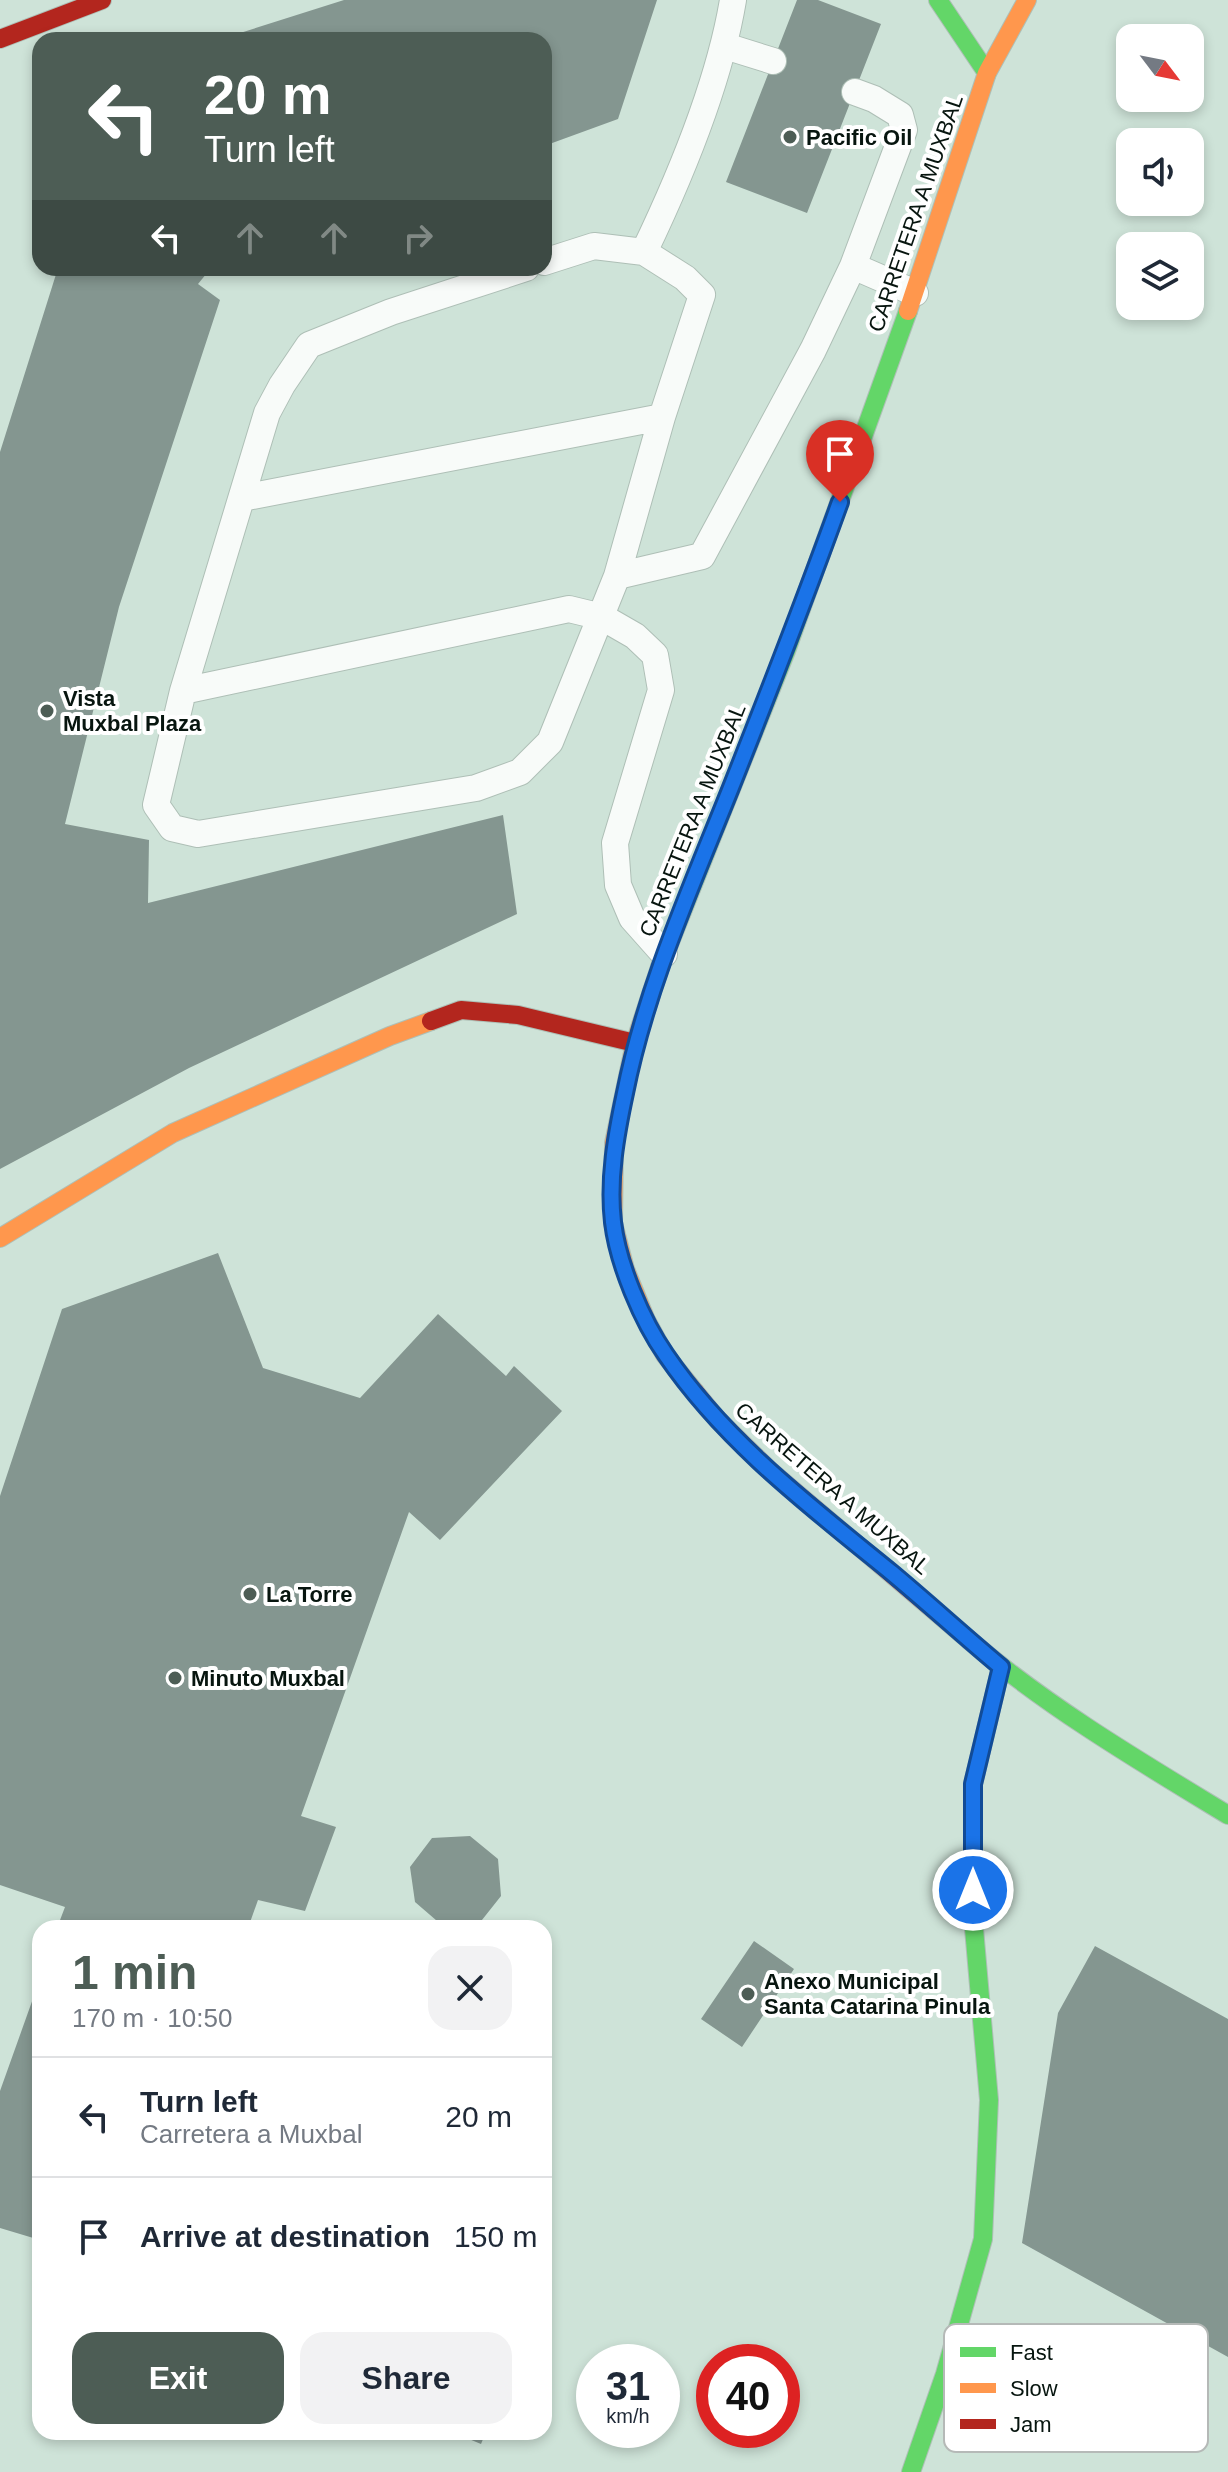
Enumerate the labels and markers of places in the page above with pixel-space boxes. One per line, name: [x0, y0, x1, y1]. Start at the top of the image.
place label: Pacific Oil: [806, 125, 912, 150]
marker: Pacific Oil: [781, 128, 799, 146]
pin: [806, 420, 874, 502]
place label: Vista Muxbal Plaza: [63, 686, 202, 736]
marker: Vista Muxbal Plaza: [38, 702, 56, 720]
place label: La Torre: [266, 1582, 352, 1607]
marker: La Torre: [241, 1585, 259, 1603]
place label: Minuto Muxbal: [191, 1666, 345, 1691]
marker: Minuto Muxbal: [166, 1669, 184, 1687]
place label: Anexo Municipal Santa Catarina Pinula: [764, 1969, 991, 2019]
marker: Anexo Municipal Santa Catarina Pinula: [739, 1985, 757, 2003]

